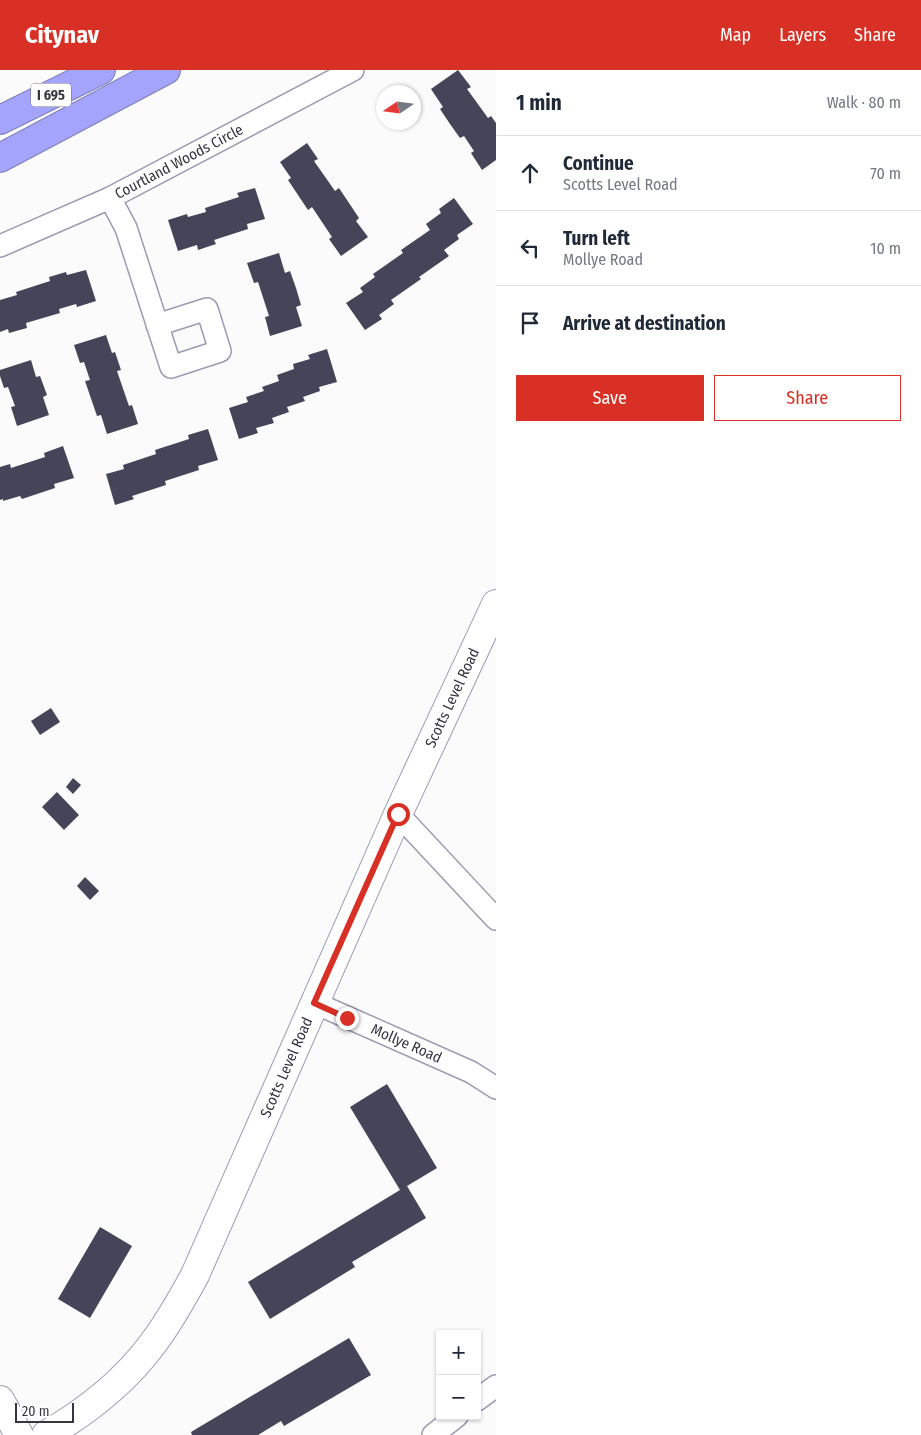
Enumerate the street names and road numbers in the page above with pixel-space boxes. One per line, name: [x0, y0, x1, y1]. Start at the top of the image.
road number: I 695: [31, 84, 71, 106]
street label: Courtland Woods Circle: [112, 120, 246, 203]
street label: Scotts Level Road: [421, 645, 483, 750]
street label: Scotts Level Road: [257, 1015, 316, 1120]
street label: Mollye Road: [368, 1020, 444, 1067]

